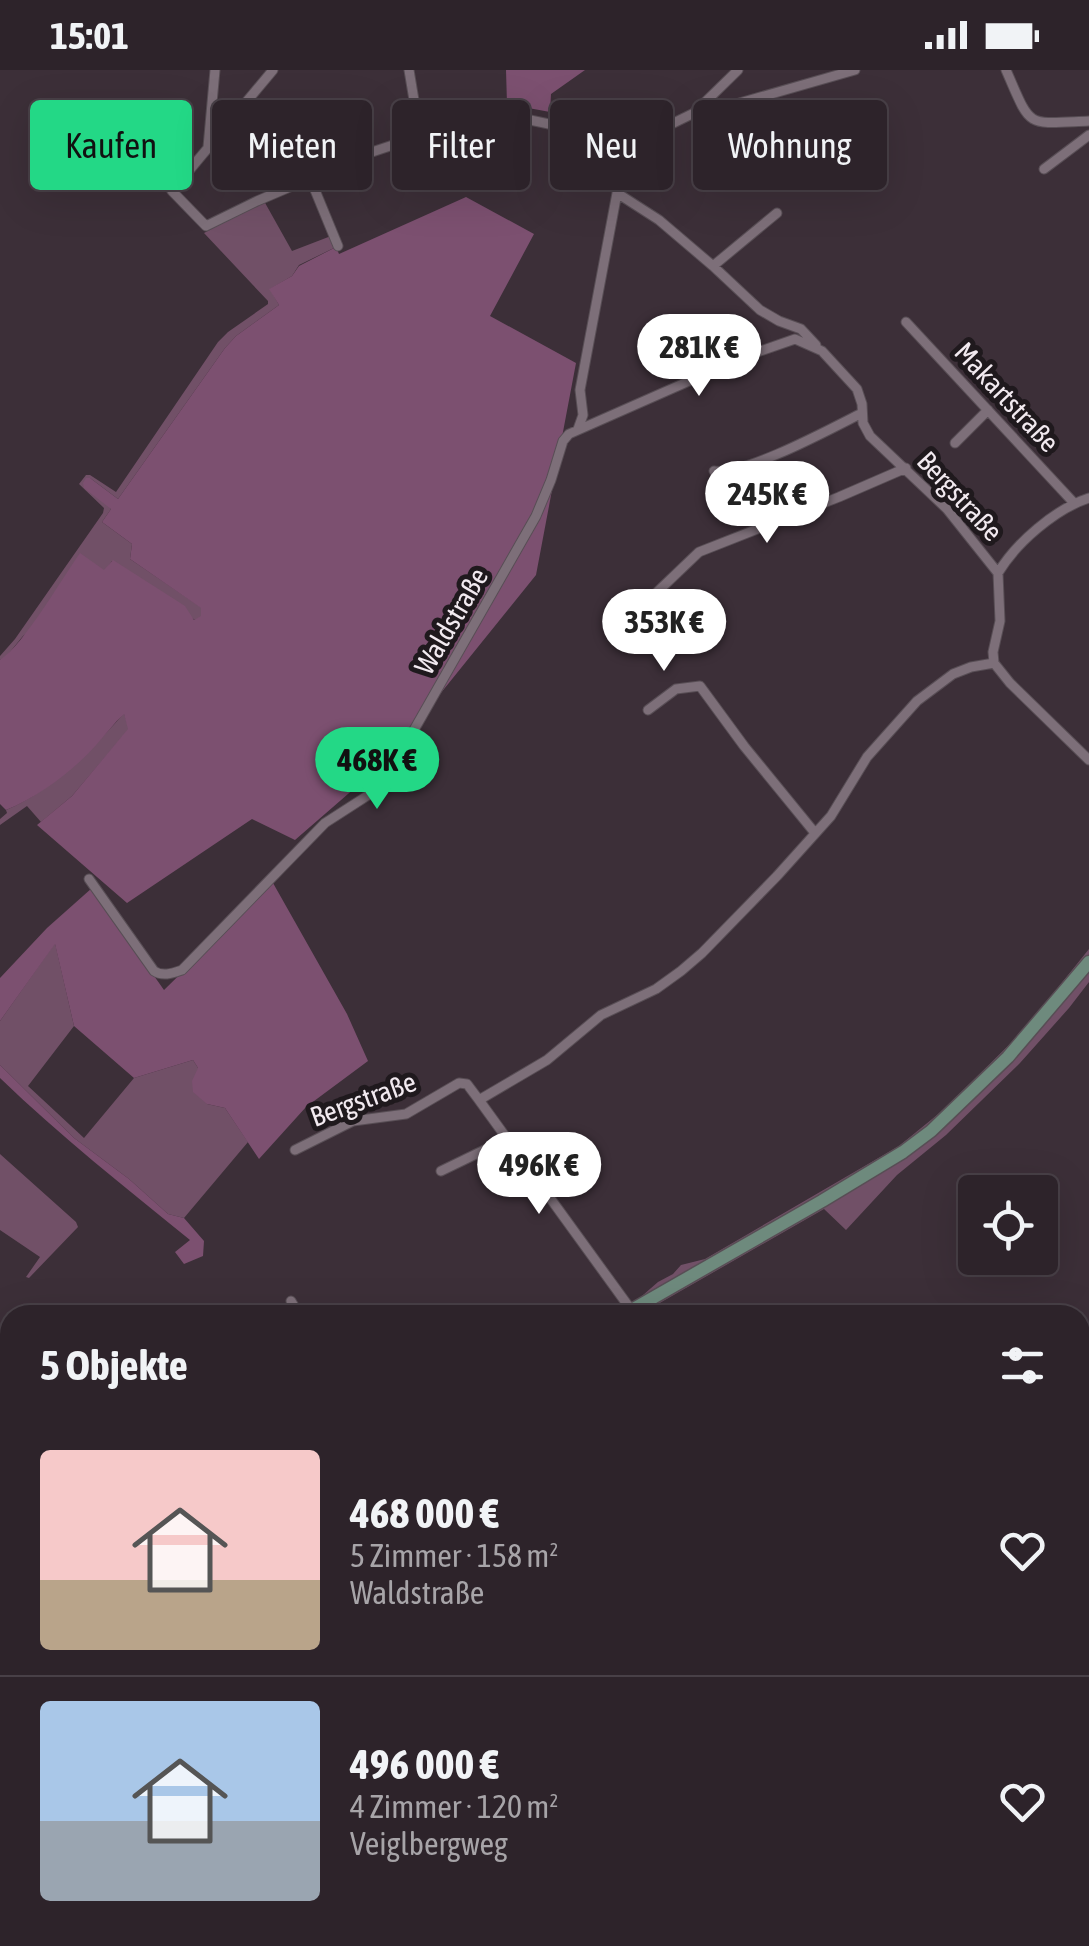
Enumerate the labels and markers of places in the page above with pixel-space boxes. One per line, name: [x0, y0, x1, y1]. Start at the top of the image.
pin: 281K €: [618, 314, 780, 399]
pin: 245K €: [686, 461, 848, 546]
pin: 353K €: [583, 589, 745, 674]
pin: 468K €: [296, 727, 458, 812]
pin: 496K €: [458, 1132, 620, 1217]

